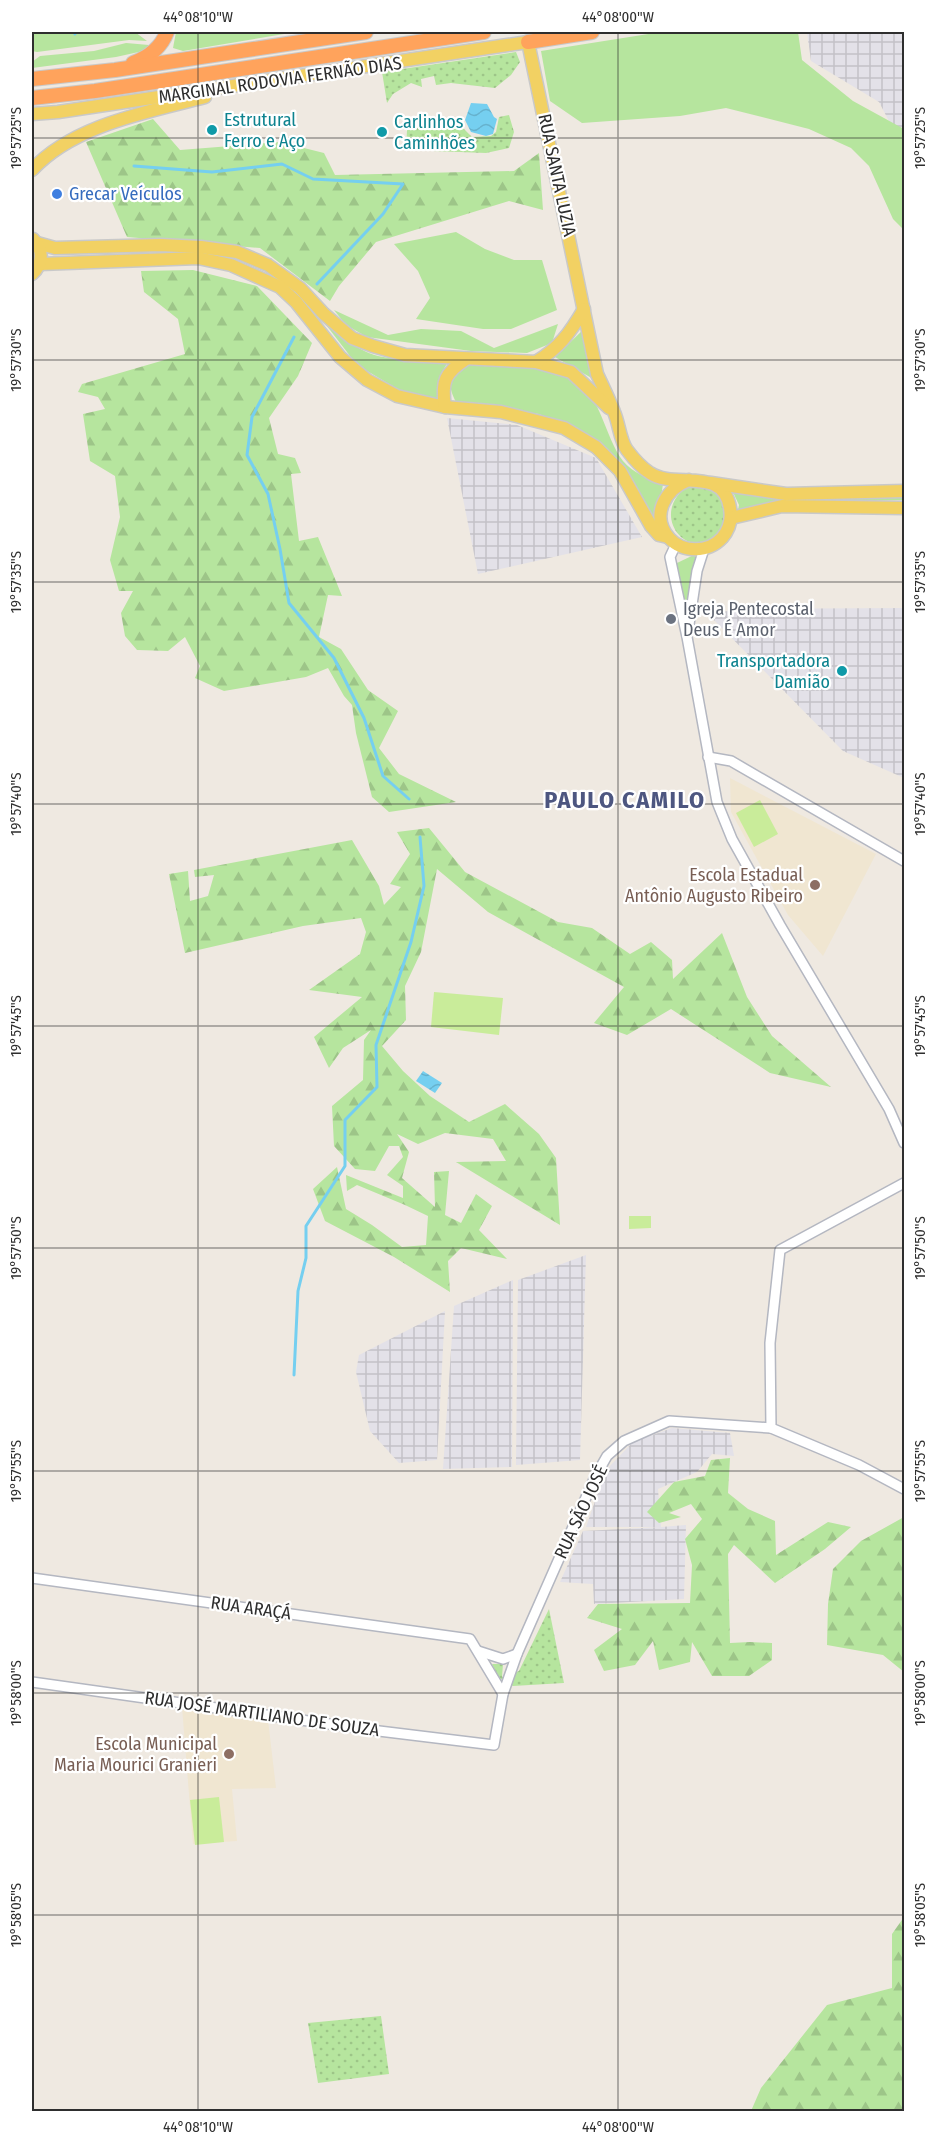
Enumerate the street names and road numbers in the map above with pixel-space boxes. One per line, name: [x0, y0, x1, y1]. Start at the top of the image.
street label: MARGINAL RODOVIA FERNÃO DIAS: [157, 52, 403, 108]
street label: RUA SANTA LUZIA: [533, 112, 581, 239]
street label: RUA SÃO JOSÉ: [549, 1461, 612, 1562]
street label: RUA ARAÇÁ: [209, 1590, 293, 1625]
street label: RUA JOSÉ MARTILIANO DE SOUZA: [143, 1686, 381, 1741]

